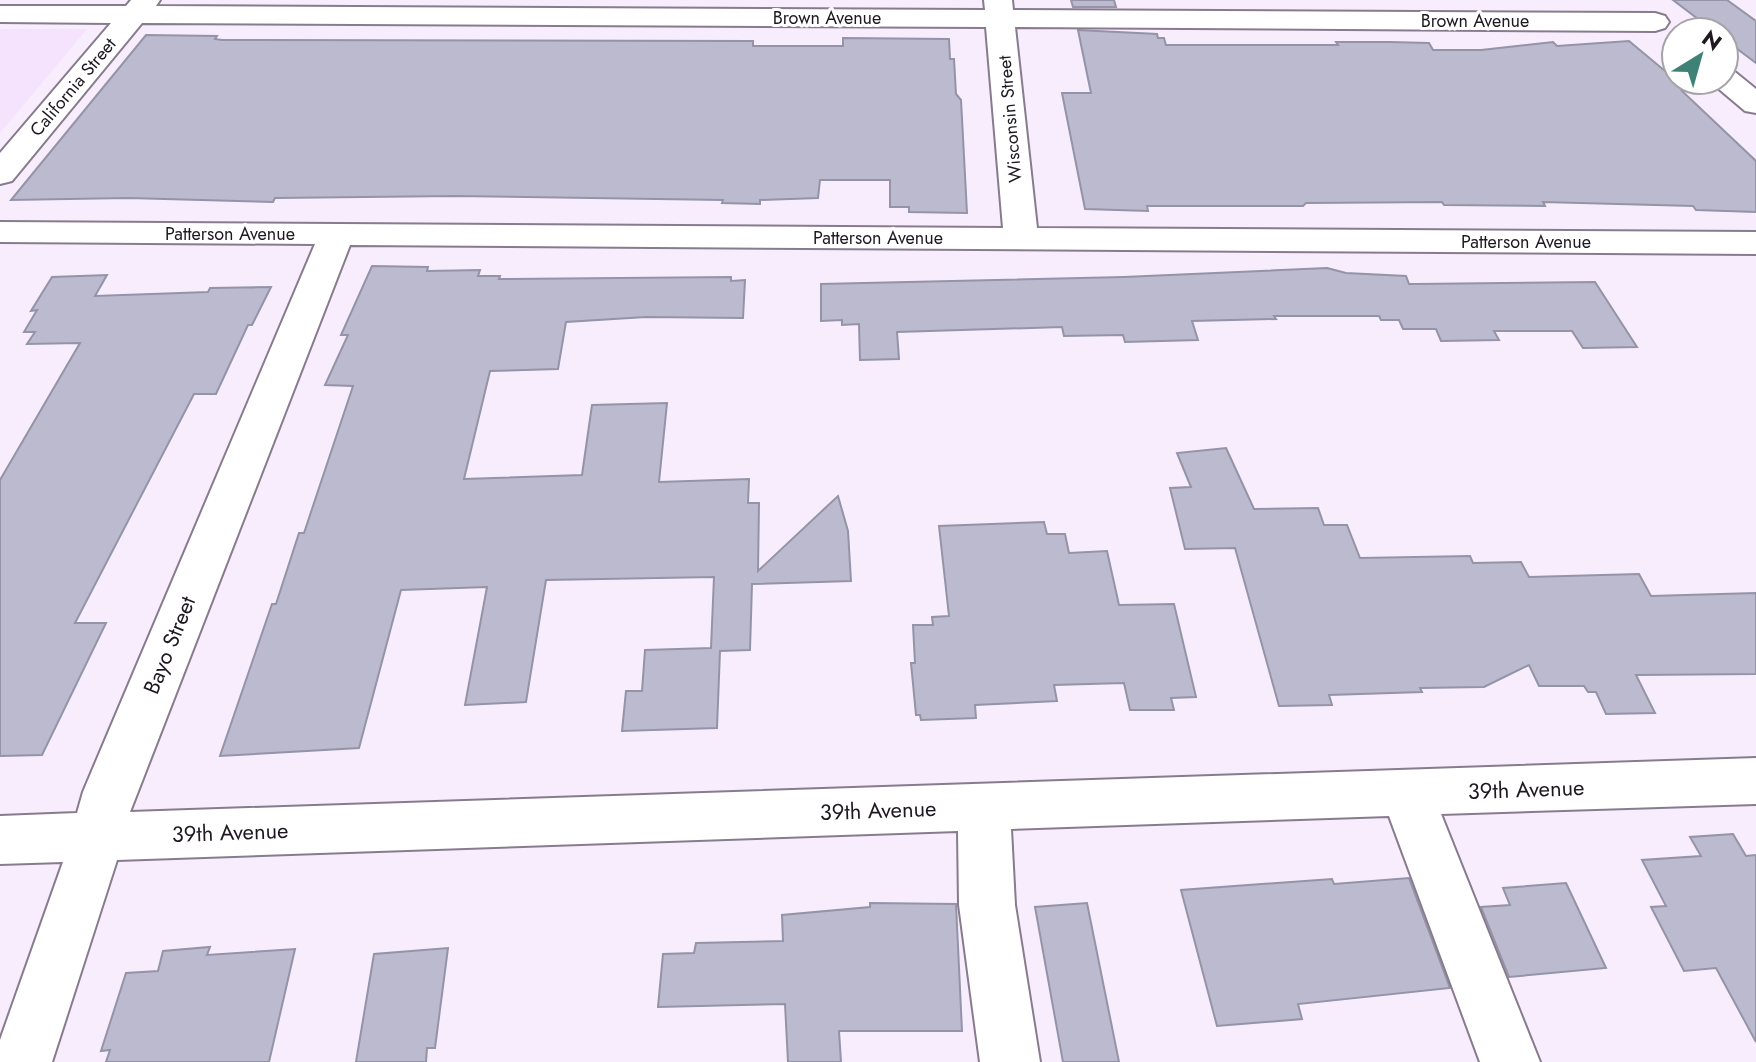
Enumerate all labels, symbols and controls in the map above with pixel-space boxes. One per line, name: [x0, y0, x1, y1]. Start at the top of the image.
street label: Brown Avenue: [773, 5, 881, 31]
street label: Brown Avenue: [1421, 8, 1529, 34]
north arrow: [1660, 16, 1740, 96]
text: N: [1695, 22, 1729, 58]
street label: California Street: [24, 31, 123, 142]
street label: Wisconsin Street: [991, 54, 1029, 184]
street label: Patterson Avenue: [165, 221, 295, 247]
street label: Patterson Avenue: [813, 225, 943, 251]
street label: Patterson Avenue: [1461, 229, 1591, 255]
street label: Bayo Street: [135, 590, 203, 699]
street label: 39th Avenue: [1467, 771, 1585, 807]
street label: 39th Avenue: [819, 792, 937, 828]
street label: 39th Avenue: [171, 814, 289, 850]

